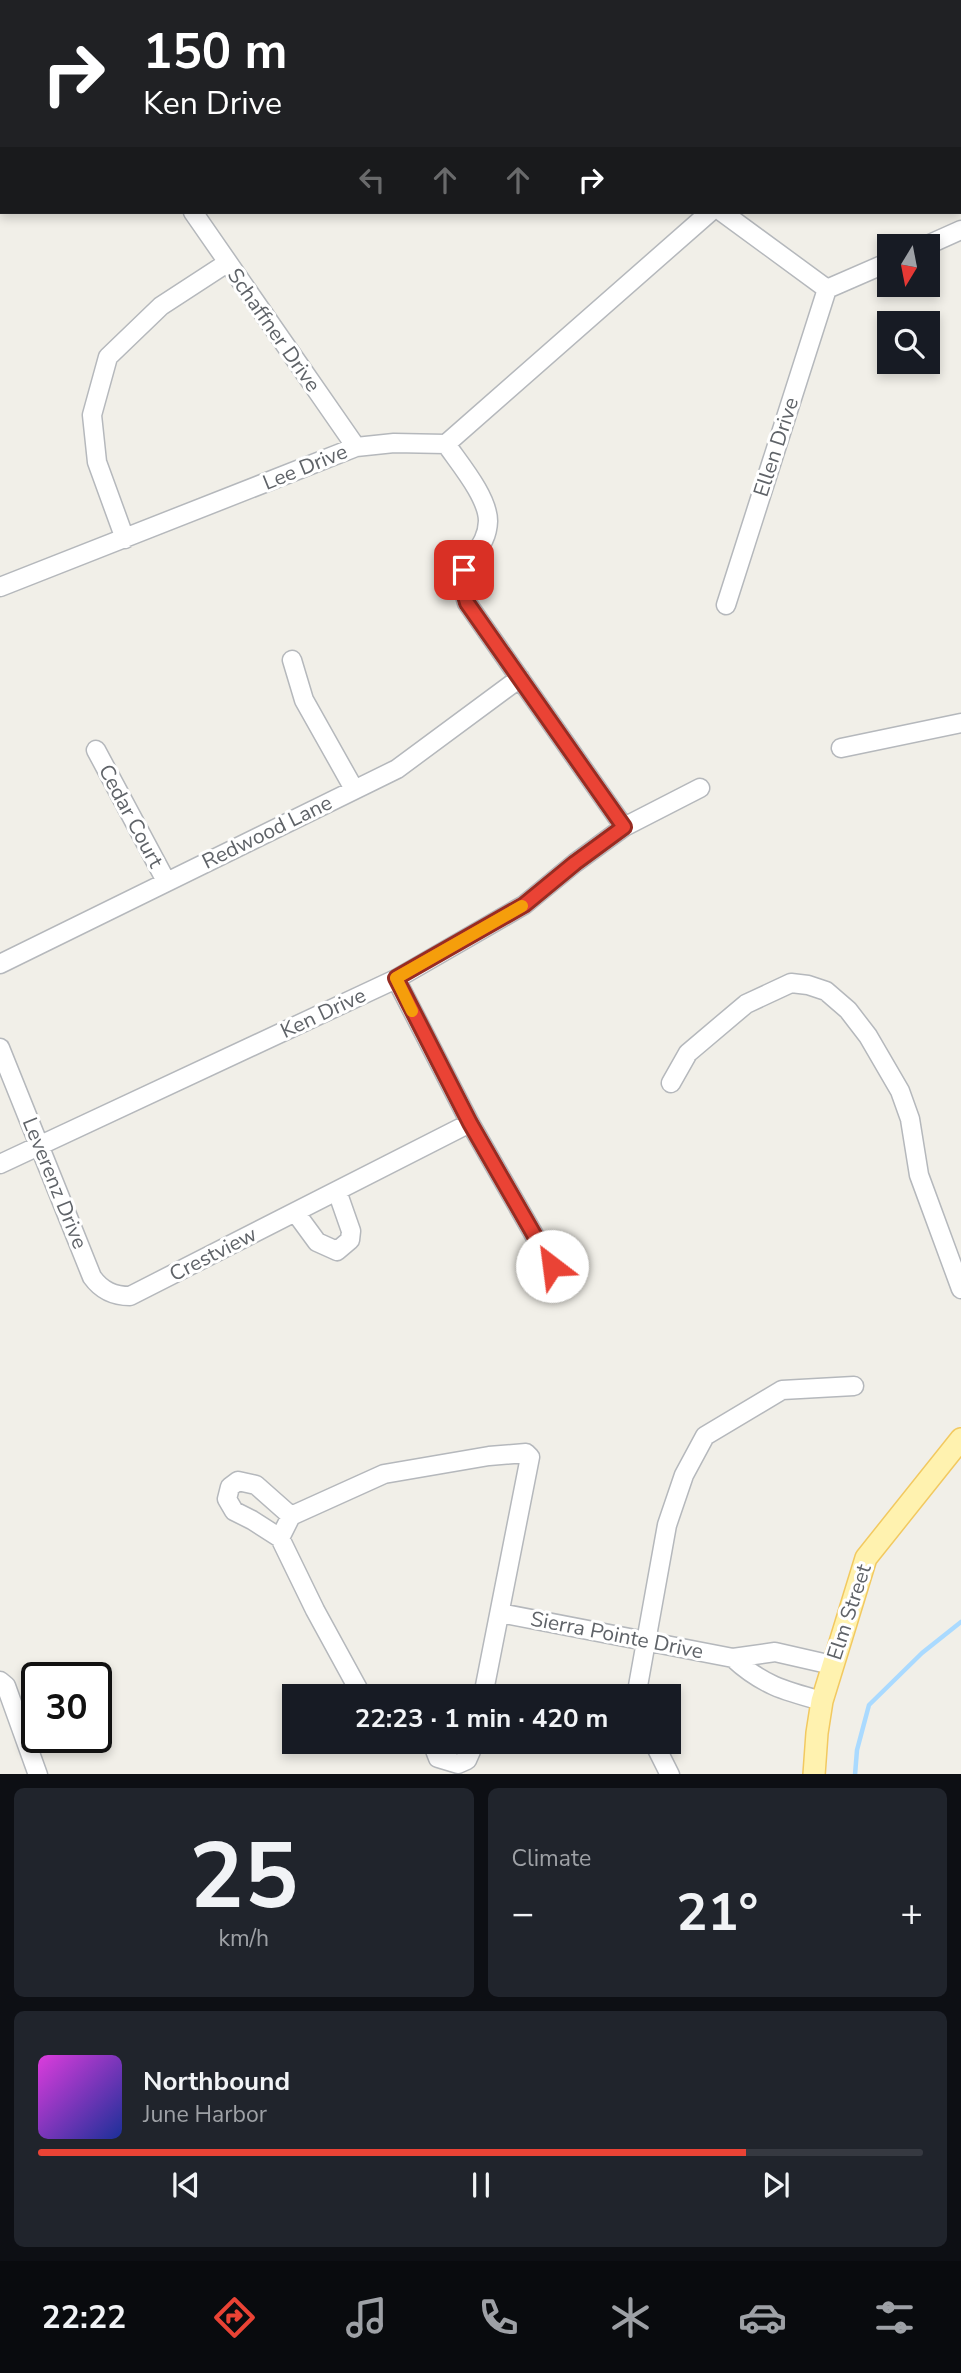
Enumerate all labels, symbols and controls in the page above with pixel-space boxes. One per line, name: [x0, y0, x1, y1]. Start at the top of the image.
text: 150 m: [143, 18, 287, 85]
icon: right: [28, 28, 119, 119]
text: Ken Drive: [143, 82, 282, 125]
icon: left: [353, 161, 391, 199]
icon: ahead: [426, 161, 464, 199]
icon: ahead: [499, 161, 537, 199]
icon: right: [572, 161, 610, 199]
north arrow: [877, 234, 940, 298]
map controls: [877, 234, 940, 374]
street label: Schaffner Drive: [221, 263, 327, 397]
button: search: [877, 311, 940, 374]
street label: Ellen Drive: [747, 394, 805, 500]
street label: Lee Drive: [259, 437, 351, 497]
pin: [434, 540, 494, 600]
icon: arrive: [445, 551, 483, 589]
street label: Cedar Court: [92, 759, 170, 873]
street label: Redwood Lane: [197, 788, 337, 876]
street label: Ken Drive: [276, 981, 370, 1045]
street label: Leverenz Drive: [16, 1113, 94, 1253]
street label: Crestview: [165, 1220, 262, 1288]
position arrow: [515, 1229, 589, 1303]
street label: Elm Street: [820, 1560, 878, 1663]
street label: Sierra Pointe Drive: [528, 1605, 706, 1665]
speed limit sign: 30: [21, 1662, 112, 1753]
text: 22:23 · 1 min · 420 m: [355, 1701, 608, 1736]
text: 25: [189, 1815, 298, 1939]
text: Climate: [512, 1843, 591, 1874]
text: 21°: [676, 1877, 758, 1948]
text: −: [512, 1888, 534, 1939]
text: +: [900, 1888, 923, 1939]
text: km/h: [218, 1923, 269, 1954]
text: Northbound: [143, 2064, 290, 2099]
text: June Harbor: [143, 2099, 267, 2130]
icon: previous: [167, 2166, 205, 2204]
icon: pause: [462, 2166, 500, 2204]
icon: next: [757, 2166, 795, 2204]
icon: directions: [210, 2293, 259, 2342]
icon: music: [342, 2293, 391, 2342]
icon: phone: [474, 2293, 523, 2342]
icon: climate: [606, 2293, 655, 2342]
icon: car: [738, 2293, 787, 2342]
icon: filters: [870, 2293, 919, 2342]
text: 22:22: [42, 2296, 126, 2339]

